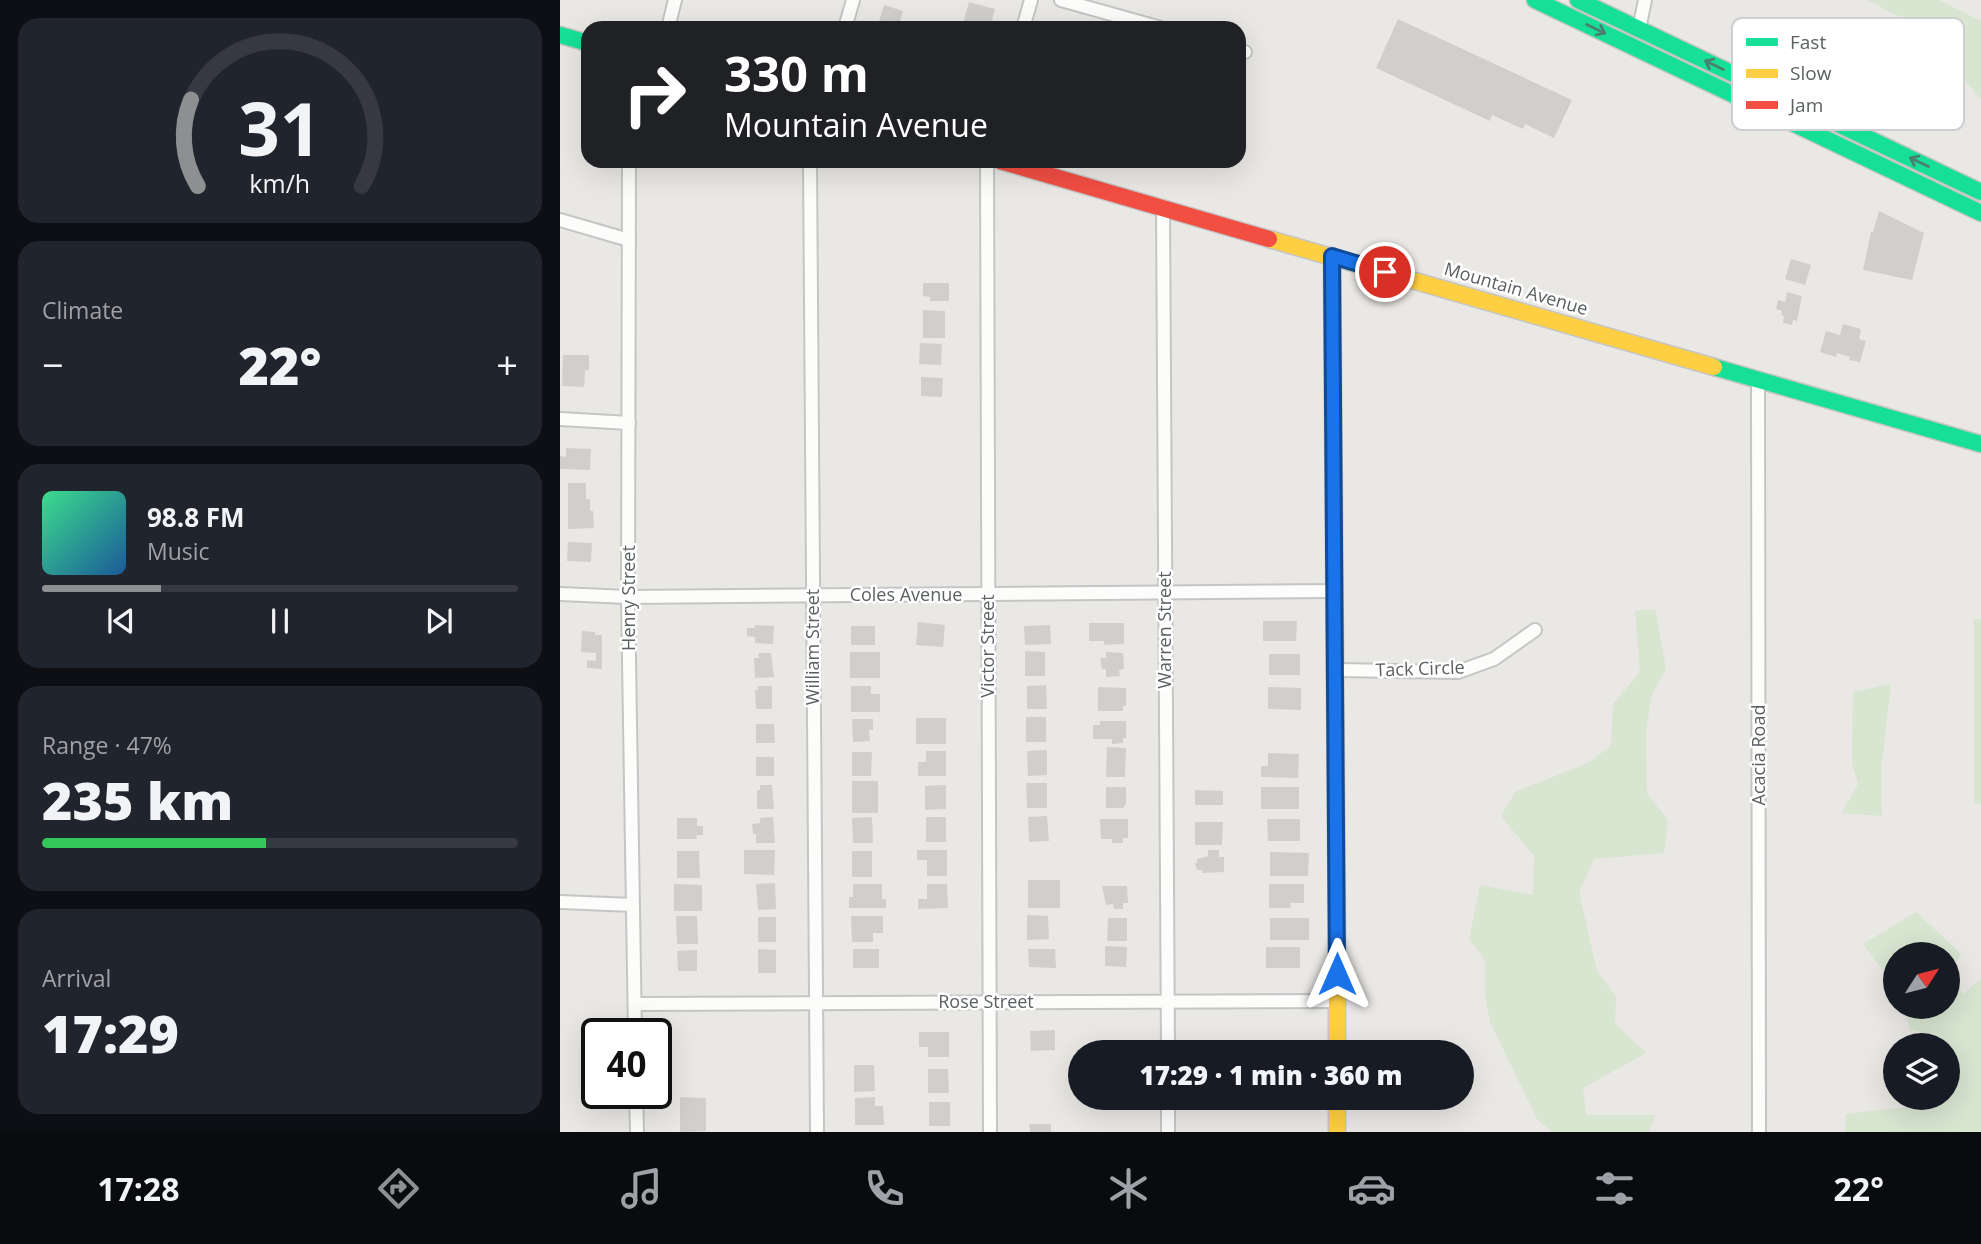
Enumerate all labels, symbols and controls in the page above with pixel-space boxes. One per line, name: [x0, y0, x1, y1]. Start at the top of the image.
legend: [1732, 18, 1964, 130]
one-way arrow: [1585, 23, 1606, 37]
text: Fast: [1790, 29, 1826, 55]
text: 330 m: [724, 40, 869, 106]
icon: right: [609, 49, 700, 140]
one-way arrow: [1704, 58, 1725, 71]
text: Slow: [1790, 60, 1832, 86]
text: 31: [238, 79, 322, 178]
text: Jam: [1788, 92, 1823, 118]
text: Mountain Avenue: [724, 103, 988, 146]
one-way arrow: [1909, 155, 1930, 169]
text: km/h: [250, 166, 310, 200]
pin: [1355, 242, 1415, 302]
icon: arrive: [1366, 253, 1404, 291]
street label: Mountain Avenue: [1442, 256, 1591, 320]
text: Climate: [42, 294, 123, 326]
text: 22°: [239, 329, 321, 400]
text: −: [42, 338, 64, 390]
text: +: [496, 338, 518, 390]
text: 98.8 FM: [147, 499, 245, 535]
text: Music: [147, 535, 210, 567]
street label: Henry Street: [616, 545, 640, 651]
street label: Warren Street: [1152, 571, 1176, 689]
street label: Coles Avenue: [850, 582, 962, 606]
street label: William Street: [800, 589, 824, 705]
street label: Victor Street: [975, 594, 999, 698]
icon: previous: [102, 602, 140, 640]
icon: pause: [261, 602, 299, 640]
icon: next: [420, 602, 458, 640]
street label: Tack Circle: [1375, 654, 1465, 682]
street label: Acacia Road: [1746, 705, 1770, 805]
text: Range · 47%: [42, 729, 172, 761]
text: 235 km: [42, 764, 233, 835]
position arrow: [1300, 937, 1374, 1011]
north arrow: [1883, 942, 1960, 1018]
map controls: [1883, 942, 1960, 1110]
text: Arrival: [42, 962, 111, 994]
street label: Rose Street: [938, 989, 1034, 1013]
text: 17:29: [42, 997, 179, 1068]
speed limit sign: 40: [581, 1018, 672, 1109]
button: layers: [1883, 1033, 1960, 1110]
text: 17:29 · 1 min · 360 m: [1140, 1057, 1402, 1093]
icon: directions: [374, 1164, 423, 1213]
icon: music: [617, 1164, 666, 1213]
icon: phone: [860, 1164, 909, 1213]
icon: climate: [1104, 1164, 1153, 1213]
icon: car: [1347, 1164, 1396, 1213]
icon: filters: [1590, 1164, 1639, 1213]
text: 17:28: [97, 1167, 179, 1210]
text: 22°: [1834, 1167, 1884, 1210]

